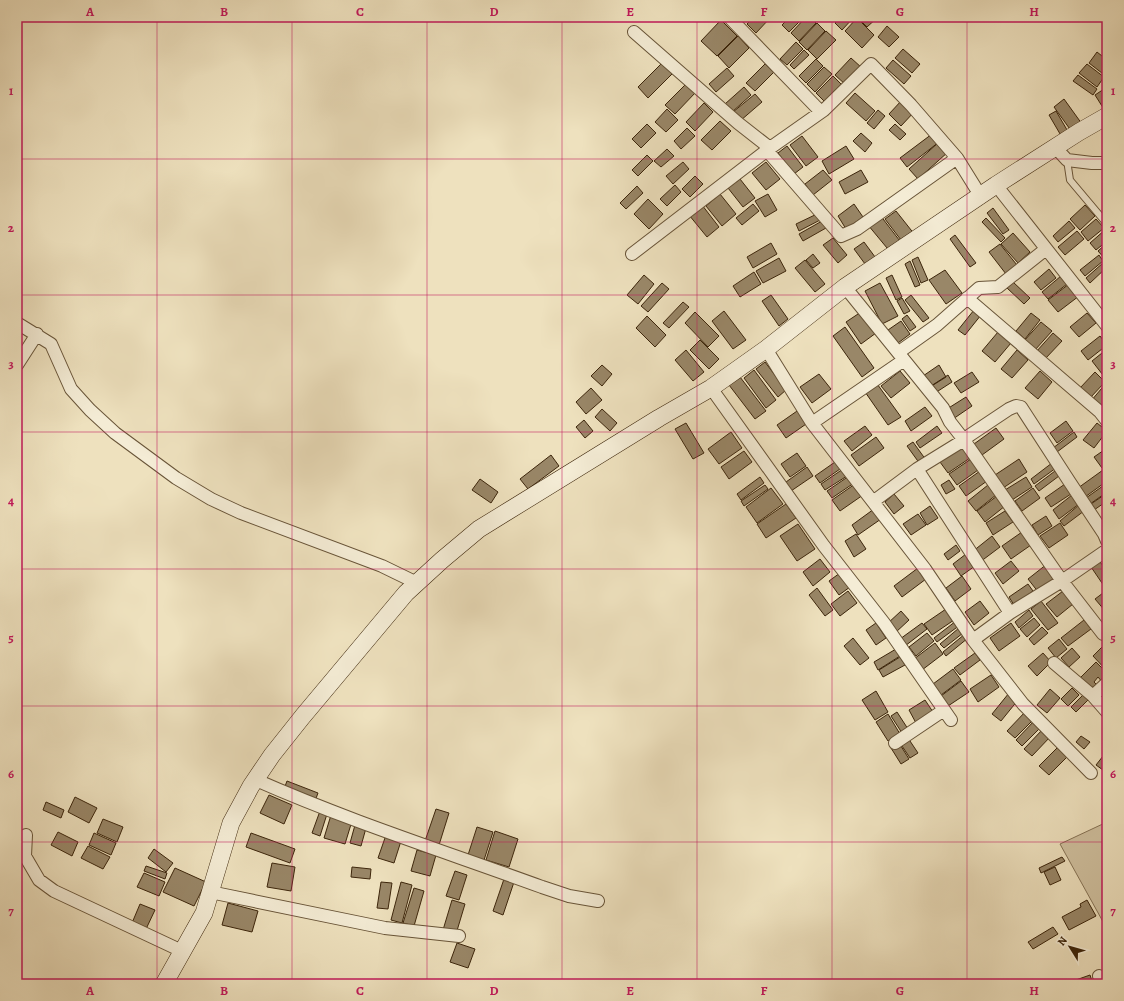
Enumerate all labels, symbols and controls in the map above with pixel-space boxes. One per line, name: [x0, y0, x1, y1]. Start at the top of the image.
text: A: [85, 3, 95, 20]
text: B: [220, 3, 228, 20]
text: C: [356, 3, 364, 20]
text: D: [489, 3, 499, 20]
text: E: [626, 3, 634, 20]
text: F: [761, 3, 768, 20]
text: G: [896, 3, 904, 20]
text: H: [1029, 3, 1039, 20]
text: 1: [9, 82, 14, 99]
text: 1: [1111, 82, 1116, 99]
text: 2: [8, 219, 15, 236]
text: 2: [1110, 219, 1117, 236]
text: 3: [8, 355, 14, 372]
text: 3: [1110, 355, 1116, 372]
text: 4: [8, 492, 14, 509]
text: 4: [1110, 492, 1116, 509]
text: 5: [8, 629, 14, 646]
text: 5: [1110, 629, 1116, 646]
text: 6: [8, 765, 14, 782]
text: 6: [1110, 765, 1116, 782]
text: 7: [8, 902, 14, 919]
text: 7: [1110, 902, 1116, 919]
north arrow: [1050, 927, 1090, 967]
text: N: [1054, 934, 1071, 949]
text: A: [85, 982, 95, 999]
text: B: [220, 982, 228, 999]
text: C: [356, 982, 364, 999]
text: D: [489, 982, 499, 999]
text: E: [626, 982, 634, 999]
text: F: [761, 982, 768, 999]
text: G: [896, 982, 904, 999]
text: H: [1029, 982, 1039, 999]

